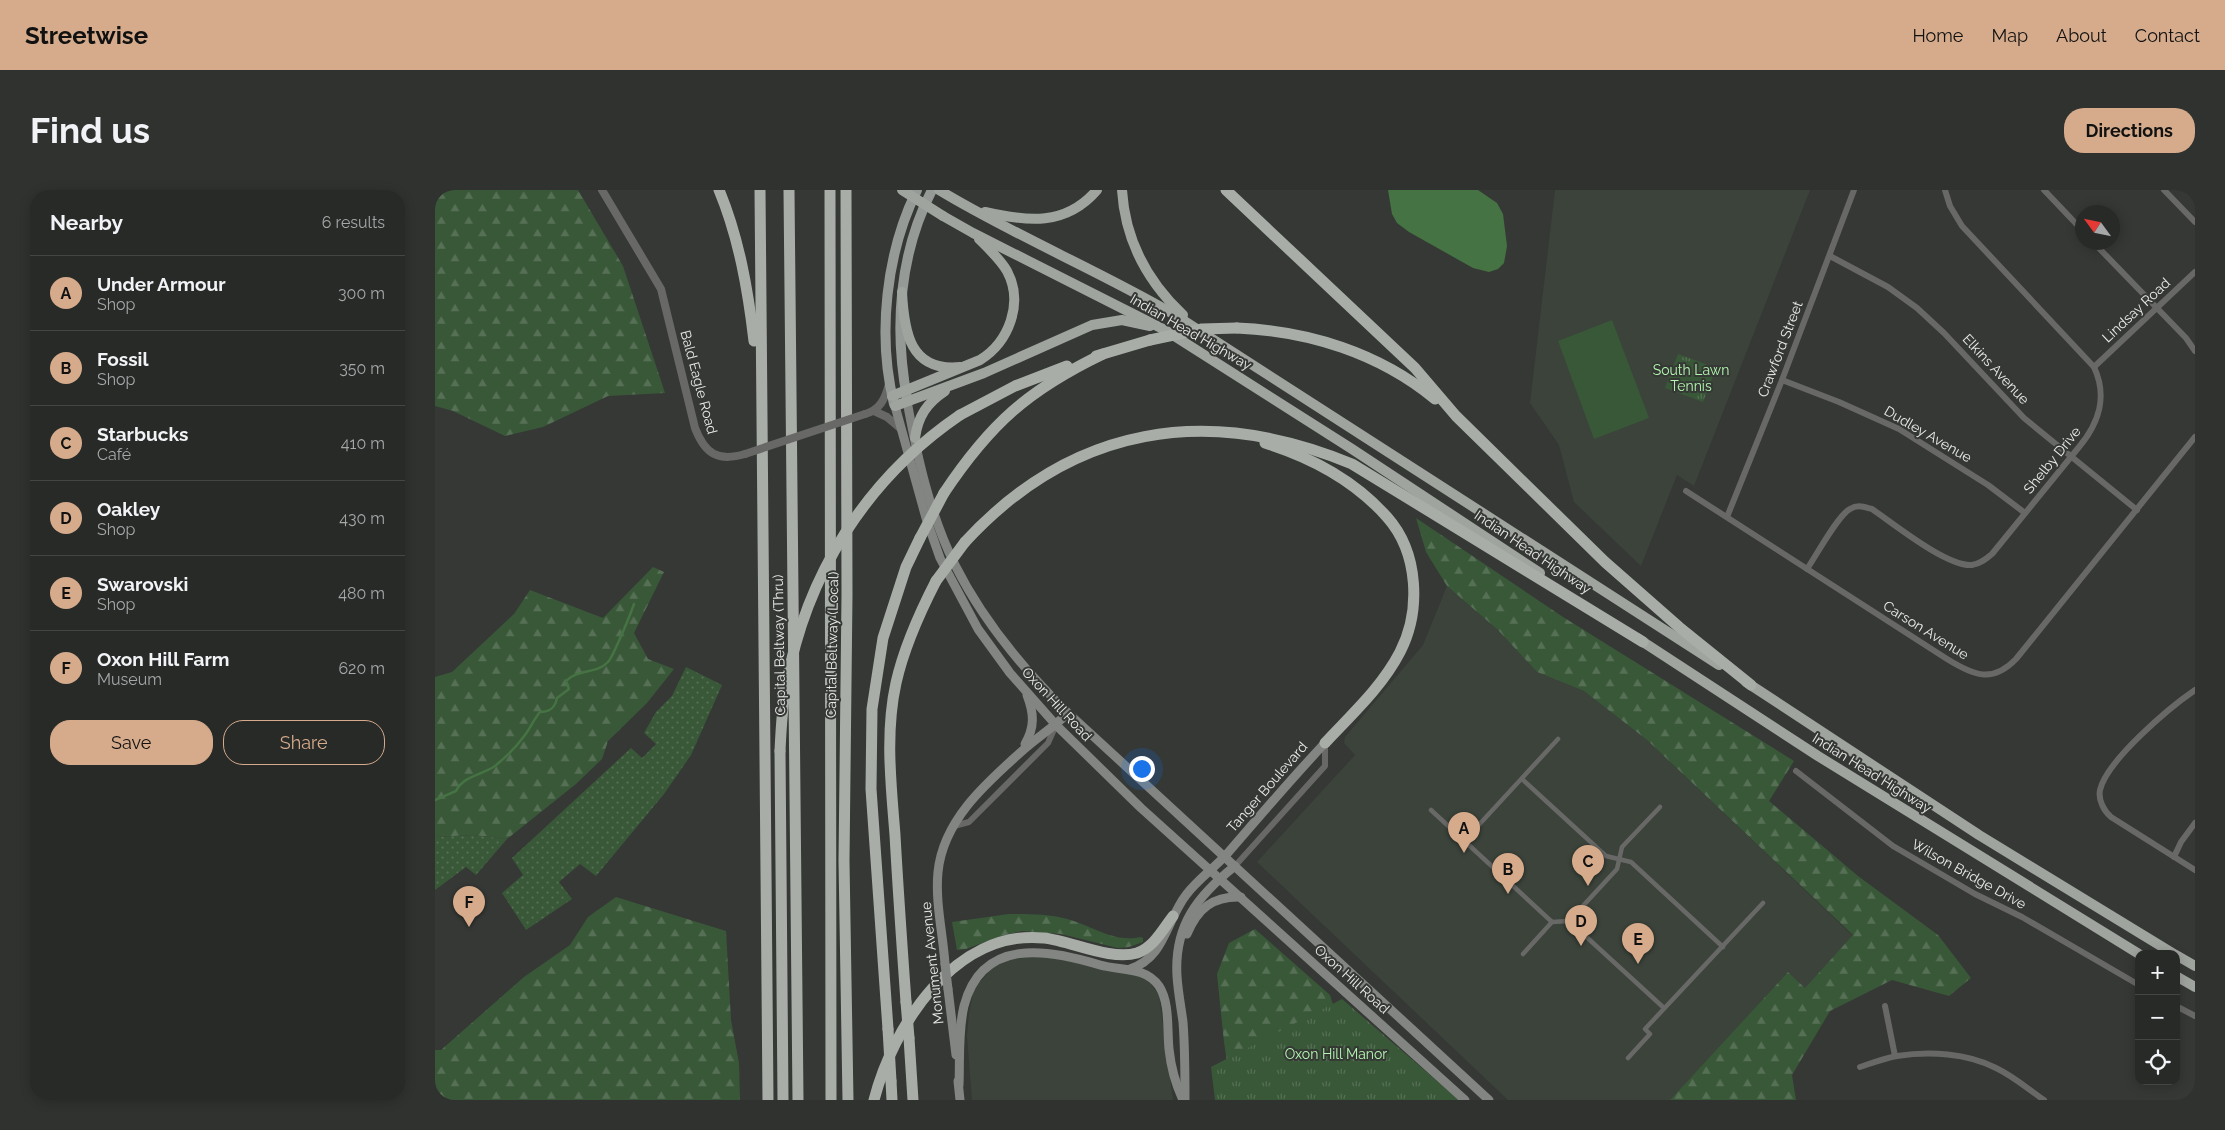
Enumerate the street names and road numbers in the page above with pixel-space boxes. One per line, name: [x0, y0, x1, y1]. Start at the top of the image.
street label: Lindsay Road: [2099, 275, 2173, 345]
street label: Indian Head Highway: [1128, 291, 1255, 373]
street label: Crawford Street: [1754, 298, 1806, 399]
street label: Bald Eagle Road: [677, 328, 721, 436]
street label: Elkins Avenue: [1959, 331, 2033, 407]
street label: Dudley Avenue: [1881, 402, 1975, 466]
street label: Shelby Drive: [2020, 423, 2084, 497]
street label: Indian Head Highway: [1472, 507, 1595, 597]
street label: Capital Beltway (Local): [823, 571, 841, 718]
street label: Capital Beltway (Thru): [770, 574, 788, 716]
street label: Carson Avenue: [1880, 597, 1972, 663]
street label: Oxon Hill Road: [1019, 664, 1095, 744]
street label: Indian Head Highway: [1810, 730, 1935, 816]
street label: Tanger Boulevard: [1224, 739, 1310, 835]
street label: Wilson Bridge Drive: [1909, 836, 2029, 912]
street label: Monument Avenue: [918, 901, 946, 1025]
street label: Oxon Hill Road: [1311, 941, 1393, 1017]

